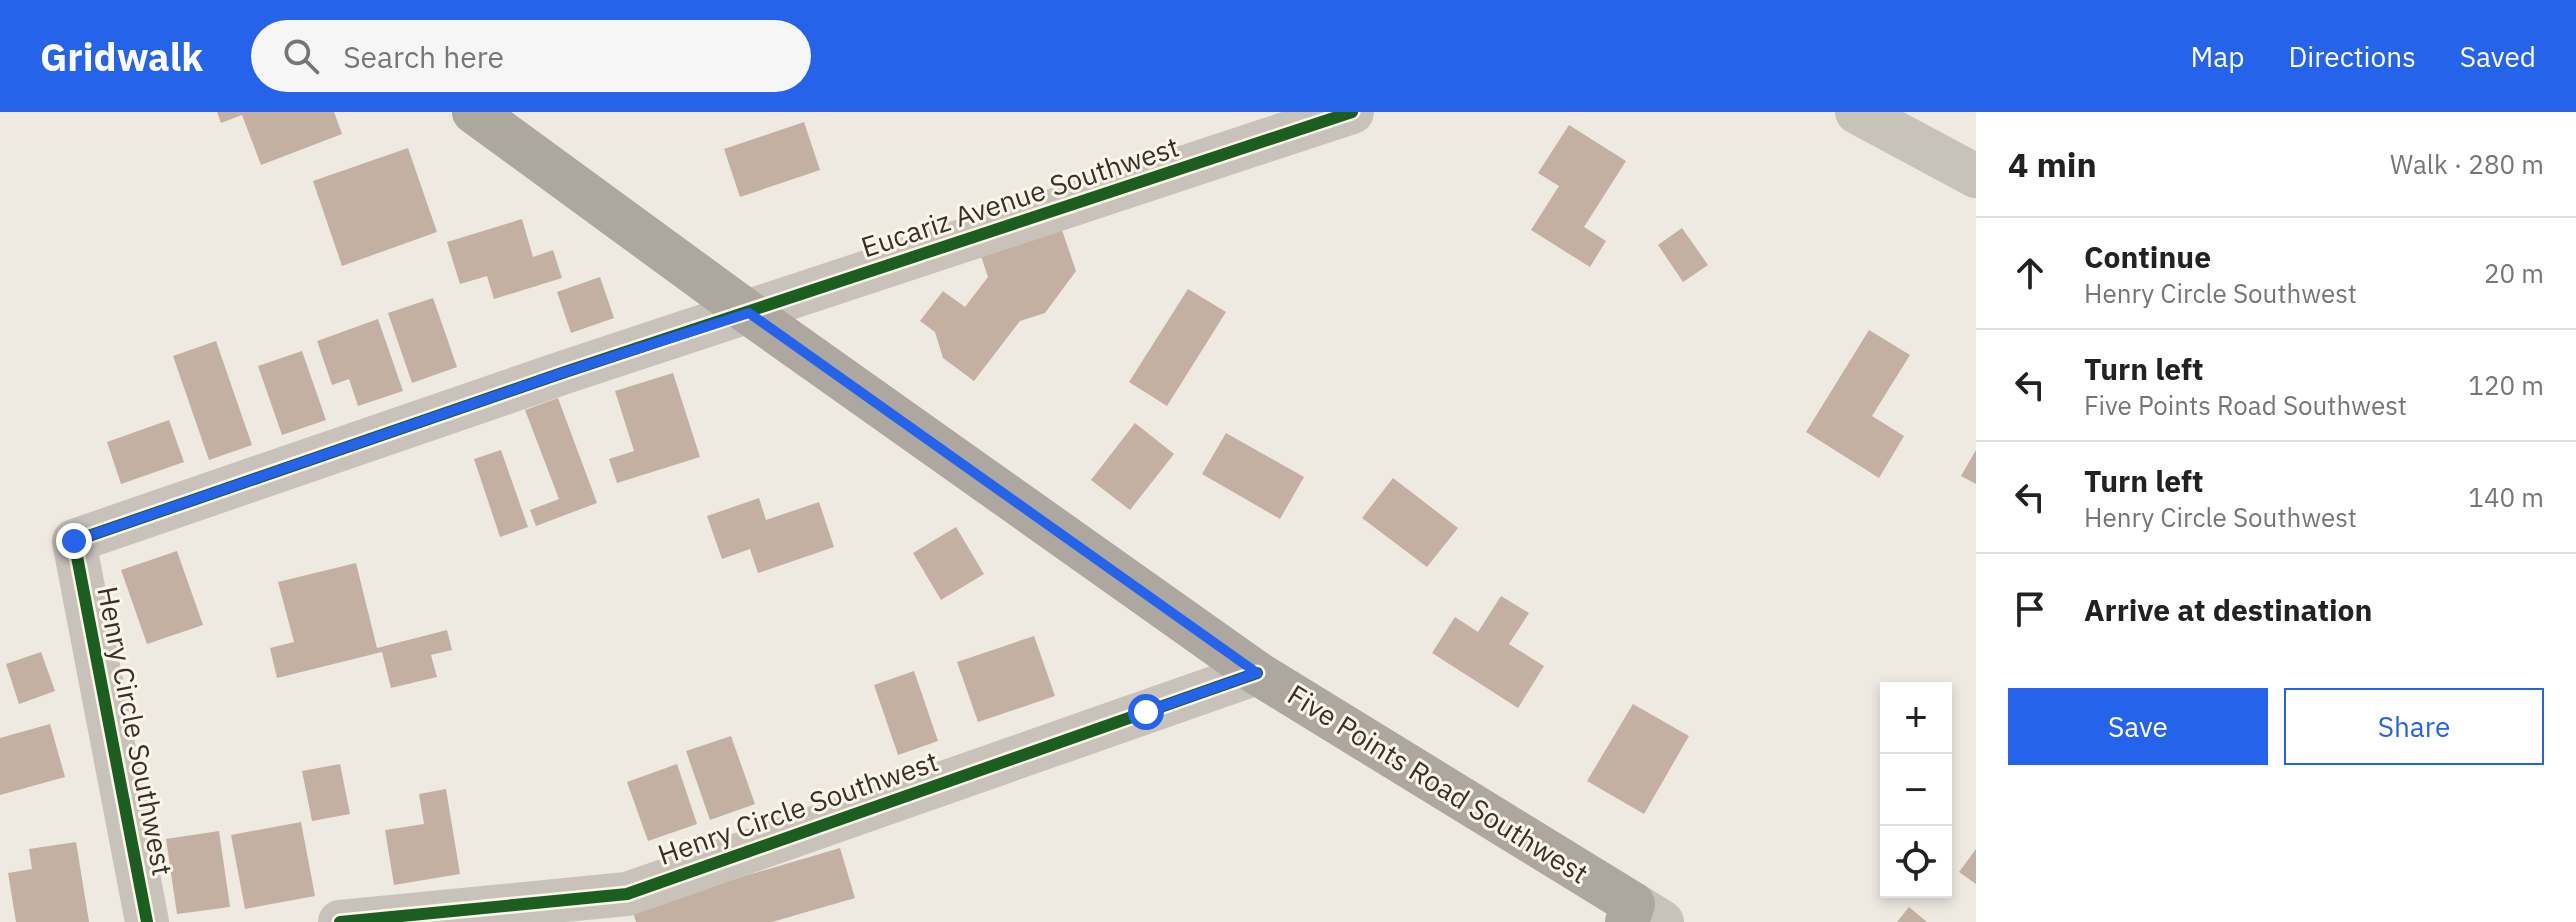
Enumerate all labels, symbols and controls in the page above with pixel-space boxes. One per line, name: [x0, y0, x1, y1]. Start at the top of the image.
search box: [251, 20, 811, 92]
text: Gridwalk: [40, 32, 203, 81]
icon: search: [279, 34, 323, 78]
text: Search here: [343, 37, 504, 76]
text: Map: [2190, 38, 2244, 75]
text: Directions: [2288, 38, 2416, 75]
text: Saved: [2460, 38, 2536, 75]
street label: Eucariz Avenue Southwest: [856, 128, 1183, 265]
text: 4 min: [2008, 142, 2097, 186]
text: Walk · 280 m: [2390, 147, 2544, 181]
text: Continue: [2084, 237, 2211, 276]
icon: ahead: [2008, 251, 2052, 295]
text: 20 m: [2484, 256, 2544, 290]
text: Henry Circle Southwest: [2084, 276, 2357, 310]
text: Turn left: [2084, 349, 2203, 388]
icon: left: [2008, 363, 2052, 407]
text: 120 m: [2468, 368, 2544, 402]
text: Five Points Road Southwest: [2084, 388, 2407, 422]
text: Turn left: [2084, 461, 2203, 500]
icon: left: [2008, 475, 2052, 519]
text: 140 m: [2468, 480, 2544, 514]
text: Henry Circle Southwest: [2084, 500, 2357, 534]
route end: [56, 523, 92, 559]
street label: Henry Circle Southwest: [89, 583, 182, 879]
icon: arrive: [2008, 587, 2052, 631]
text: Arrive at destination: [2084, 590, 2372, 629]
street label: Five Points Road Southwest: [1281, 676, 1595, 891]
map controls: [1880, 682, 1952, 898]
button: +: [1880, 682, 1952, 754]
button: Save: [2008, 688, 2268, 765]
button: Share: [2284, 688, 2544, 765]
route start: [1128, 694, 1164, 730]
street label: Henry Circle Southwest: [653, 742, 943, 873]
button: −: [1880, 754, 1952, 826]
button: locate: [1880, 826, 1952, 898]

